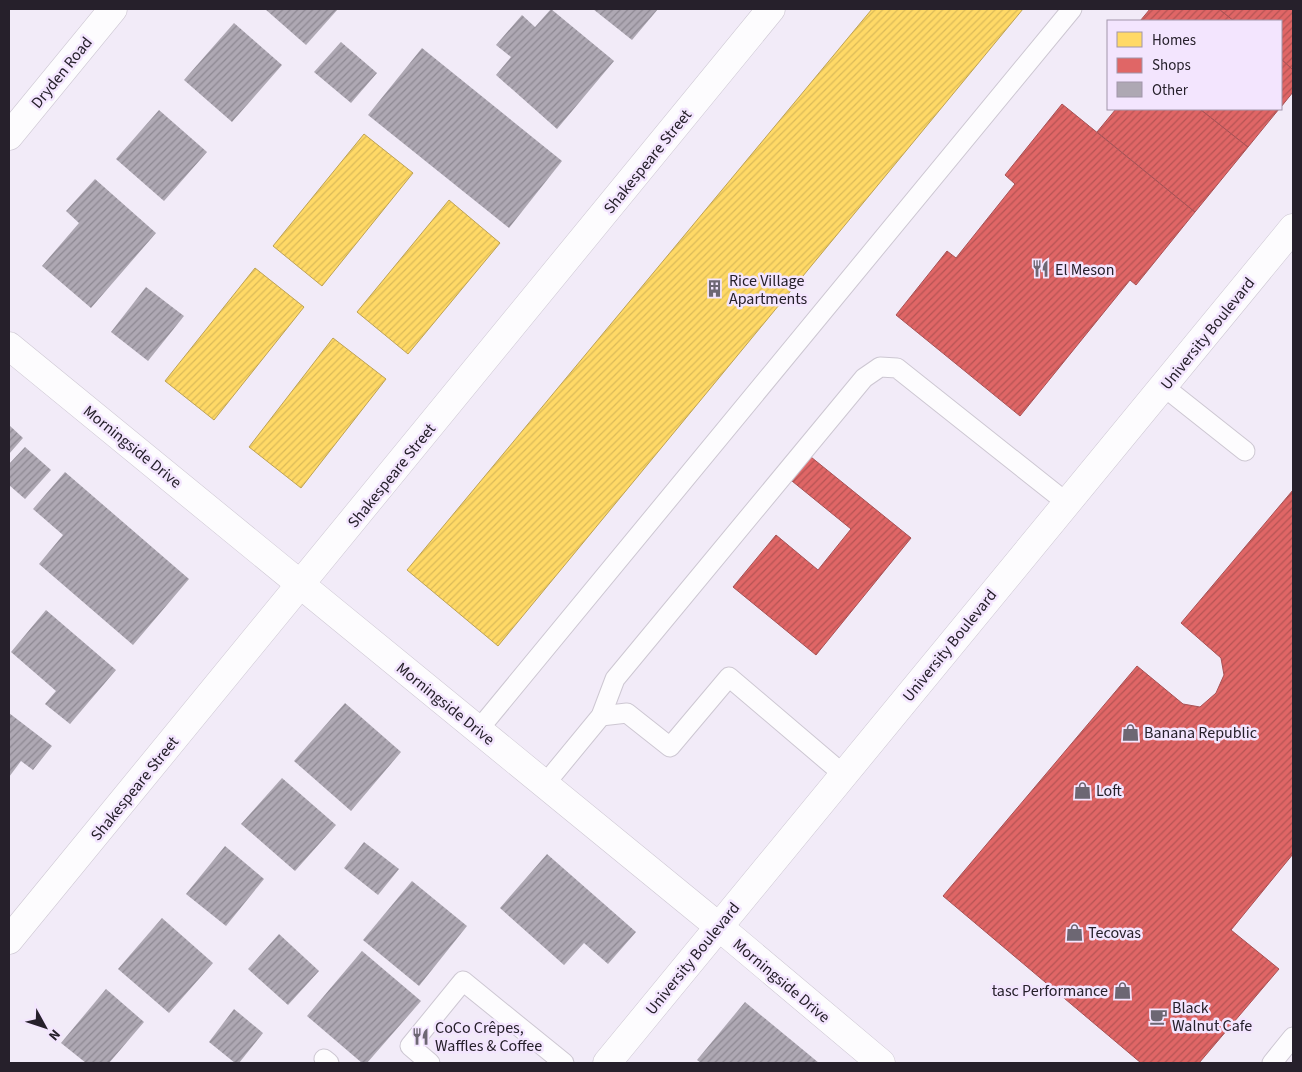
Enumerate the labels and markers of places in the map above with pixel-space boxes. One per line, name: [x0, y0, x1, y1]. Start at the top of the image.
restaurant icon: El Meson: [1031, 259, 1051, 279]
place label: El Meson: [1055, 259, 1114, 281]
place label: Rice Village Apartments: [729, 270, 808, 310]
building icon: Rice Village Apartments: [705, 279, 725, 299]
shop icon: Banana Republic: [1120, 722, 1140, 742]
place label: Banana Republic: [1144, 722, 1257, 744]
shop icon: Loft: [1072, 780, 1092, 800]
place label: Loft: [1096, 780, 1122, 802]
shop icon: Tecovas: [1064, 922, 1084, 942]
place label: Tecovas: [1088, 922, 1141, 944]
place label: tasc Performance: [992, 980, 1108, 1002]
shop icon: tasc Performance: [1112, 980, 1132, 1000]
place label: Black Walnut Cafe: [1172, 997, 1252, 1037]
cafe icon: Black Walnut Cafe: [1148, 1006, 1168, 1026]
place label: CoCo Crêpes, Waffles & Coffee: [435, 1017, 542, 1057]
restaurant icon: CoCo Crêpes, Waffles & Coffee: [411, 1026, 431, 1046]

